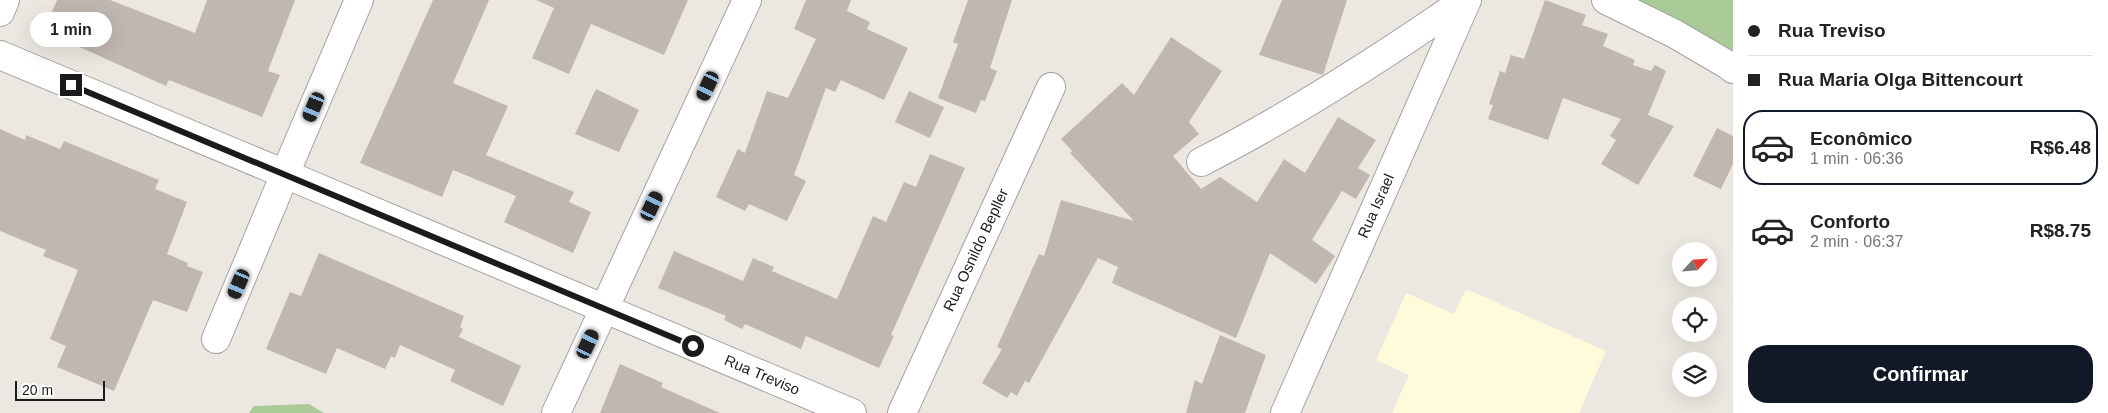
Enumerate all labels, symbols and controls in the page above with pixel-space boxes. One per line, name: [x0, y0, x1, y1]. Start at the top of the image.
callout: 1 min: [30, 12, 112, 48]
text: Rua Treviso: [1778, 20, 1886, 41]
text: 1 min: [50, 21, 92, 38]
car: [694, 69, 721, 103]
text: Rua Maria Olga Bittencourt: [1778, 69, 2023, 90]
route end: [60, 74, 82, 96]
car: [301, 90, 326, 124]
icon: car: [1750, 125, 1795, 170]
text: Econômico: [1810, 128, 1912, 149]
text: R$6.48: [2030, 137, 2091, 158]
text: 1 min · 06:36: [1810, 150, 1903, 167]
street label: Rua Israel: [1354, 171, 1397, 240]
street label: Rua Osnildo Bepller: [940, 186, 1011, 314]
car: [638, 189, 665, 223]
icon: car: [1750, 208, 1795, 253]
text: Conforto: [1810, 211, 1890, 232]
text: R$8.75: [2030, 220, 2091, 241]
text: 2 min · 06:37: [1810, 233, 1903, 250]
north arrow: [1672, 242, 1718, 288]
map controls: [1672, 242, 1717, 397]
car: [226, 267, 251, 301]
button: locate: [1672, 297, 1717, 342]
car: [574, 327, 601, 361]
route start: [682, 335, 704, 357]
button: Confirmar: [1748, 345, 2093, 403]
street label: Rua Treviso: [722, 351, 802, 398]
button: layers: [1672, 352, 1717, 397]
scale bar: [15, 378, 105, 401]
text: 20 m: [22, 382, 53, 398]

